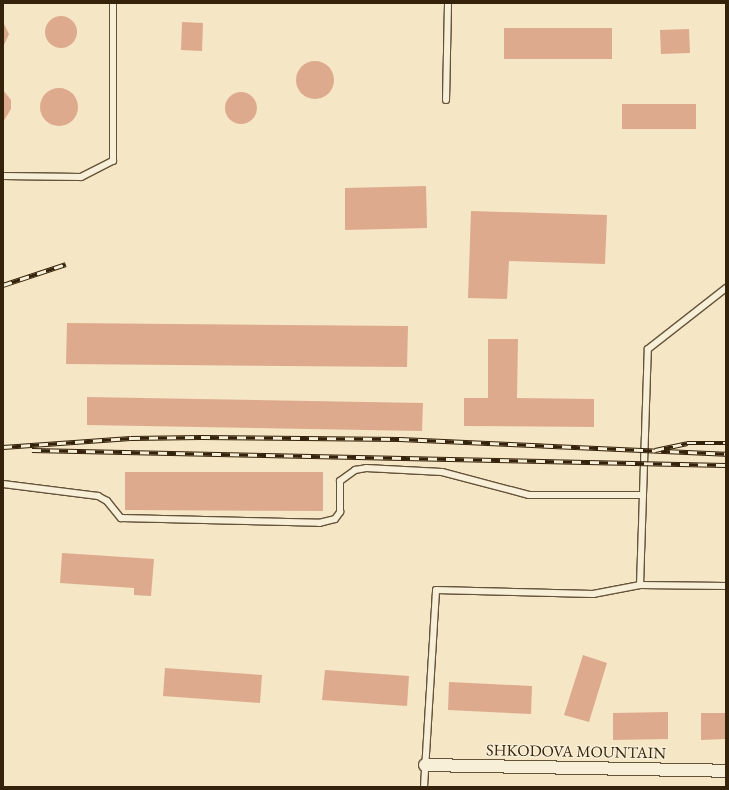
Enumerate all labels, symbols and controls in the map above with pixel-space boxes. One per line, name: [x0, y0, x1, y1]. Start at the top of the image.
street label: SHKODOVA MOUNTAIN: [486, 741, 666, 763]

